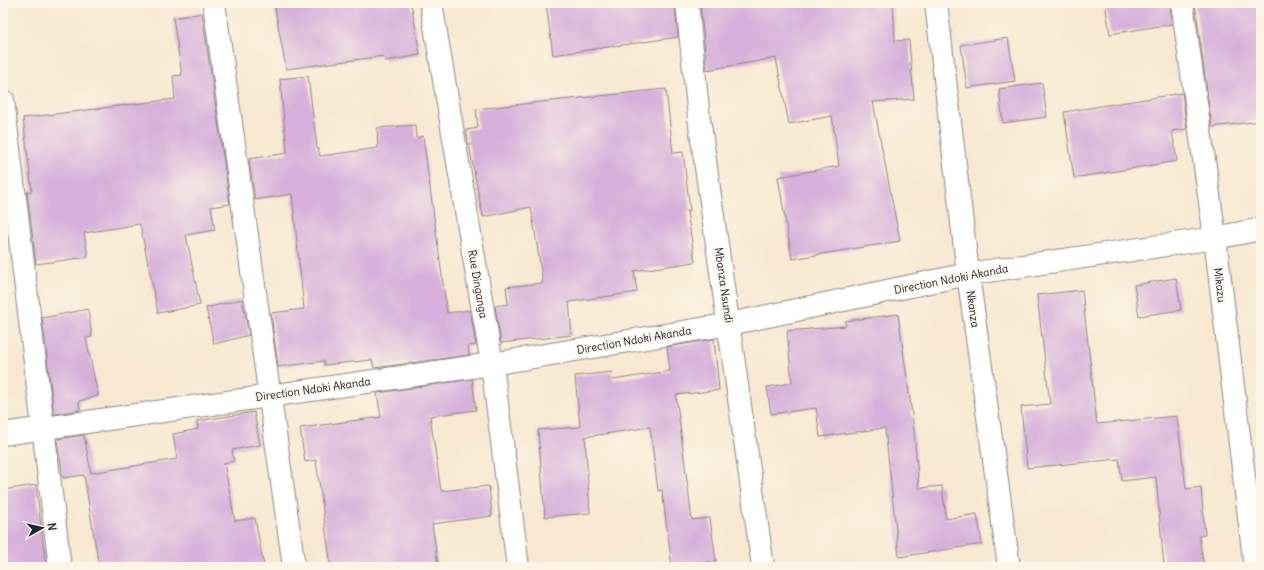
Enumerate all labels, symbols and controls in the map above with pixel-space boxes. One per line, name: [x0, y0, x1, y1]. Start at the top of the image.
street label: Mbanza Nsundi: [712, 246, 736, 324]
street label: Rue Dinganga: [465, 248, 491, 320]
street label: Direction Ndoki Akanda: [893, 261, 1009, 297]
street label: Mikazu: [1211, 267, 1229, 304]
street label: Nkanza: [963, 290, 983, 328]
street label: Direction Ndoki Akanda: [576, 323, 692, 357]
street label: Direction Ndoki Akanda: [255, 374, 371, 404]
north arrow: [22, 508, 62, 548]
text: N: [44, 522, 59, 531]

